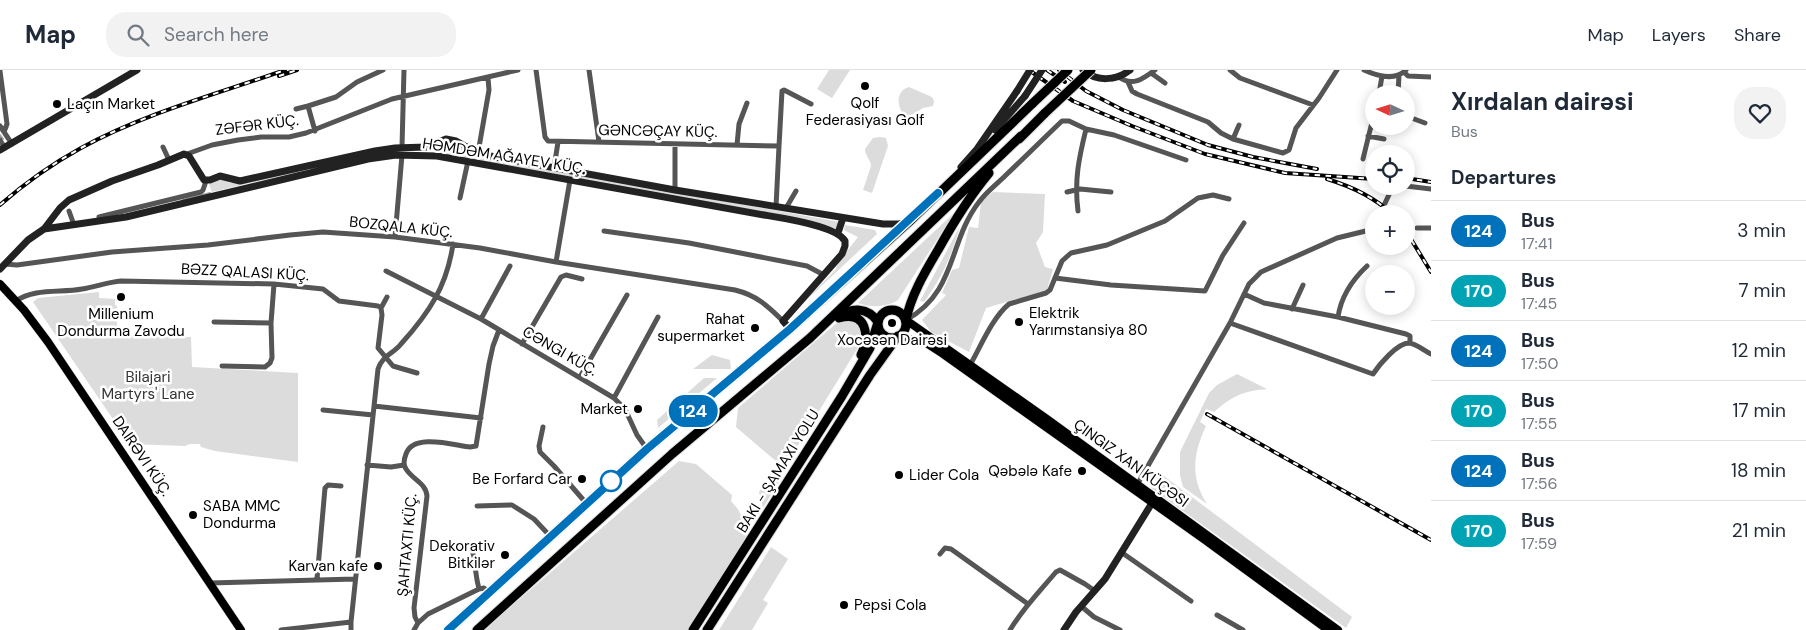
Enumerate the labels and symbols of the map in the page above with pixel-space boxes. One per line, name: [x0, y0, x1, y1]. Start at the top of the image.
marker: Qolf Federasiyası Golf: [859, 80, 871, 92]
north arrow: [1365, 85, 1415, 135]
place label: Qolf Federasiyası Golf: [806, 93, 924, 130]
place label: Laçın Market: [67, 94, 155, 114]
marker: Laçın Market: [51, 98, 63, 110]
street label: ZƏFƏR KÜÇ.: [214, 110, 300, 140]
street label: GƏNCƏÇAY KÜÇ.: [598, 120, 718, 142]
street label: HƏMDƏM AĞAYEV KÜÇ.: [421, 133, 587, 179]
street label: BOZQALA KÜÇ.: [348, 212, 454, 242]
street label: BƏZZ QALASI KÜÇ.: [180, 259, 310, 285]
marker: Millenium Dondurma Zavodu: [115, 291, 127, 303]
place label: Elektrik Yarımstansiya 80: [1029, 303, 1147, 340]
place label: Millenium Dondurma Zavodu: [57, 304, 185, 341]
place label: Rahat supermarket: [657, 309, 745, 346]
marker: Elektrik Yarımstansiya 80: [1013, 316, 1025, 328]
marker: Xocəsən Dairəsi: [886, 317, 898, 329]
street label: CƏNGI KÜÇ.: [519, 321, 601, 381]
marker: Rahat supermarket: [749, 322, 761, 334]
place label: Xocəsən Dairəsi: [837, 330, 947, 350]
park label: Bilajari Martyrs' Lane: [101, 367, 195, 404]
line badge: 124: [664, 395, 722, 427]
place label: Market: [581, 399, 628, 419]
marker: Market: [632, 403, 644, 415]
street label: BAKI - ŞAMAXI YOLU: [732, 406, 824, 536]
street label: DAIRƏVI KÜÇ.: [108, 412, 176, 500]
street label: ÇINGIZ XAN KÜÇƏSI: [1069, 414, 1193, 512]
place label: Qəbələ Kafe: [988, 461, 1072, 481]
place label: Lider Cola: [909, 465, 979, 485]
marker: Qəbələ Kafe: [1076, 465, 1088, 477]
place label: Be Forfard Car: [472, 469, 572, 489]
marker: Lider Cola: [893, 469, 905, 481]
unlabelled marker: [600, 470, 622, 492]
marker: Be Forfard Car: [576, 473, 588, 485]
street label: ŞAHTAXTI KÜÇ.: [393, 493, 421, 597]
place label: SABA MMC Dondurma: [203, 496, 281, 533]
marker: SABA MMC Dondurma: [187, 509, 199, 521]
place label: Dekorativ Bitkilər: [429, 536, 495, 573]
marker: Dekorativ Bitkilər: [499, 549, 511, 561]
place label: Karvan kafe: [289, 556, 368, 576]
marker: Karvan kafe: [372, 560, 384, 572]
place label: Pepsi Cola: [854, 595, 926, 615]
marker: Pepsi Cola: [838, 599, 850, 611]

